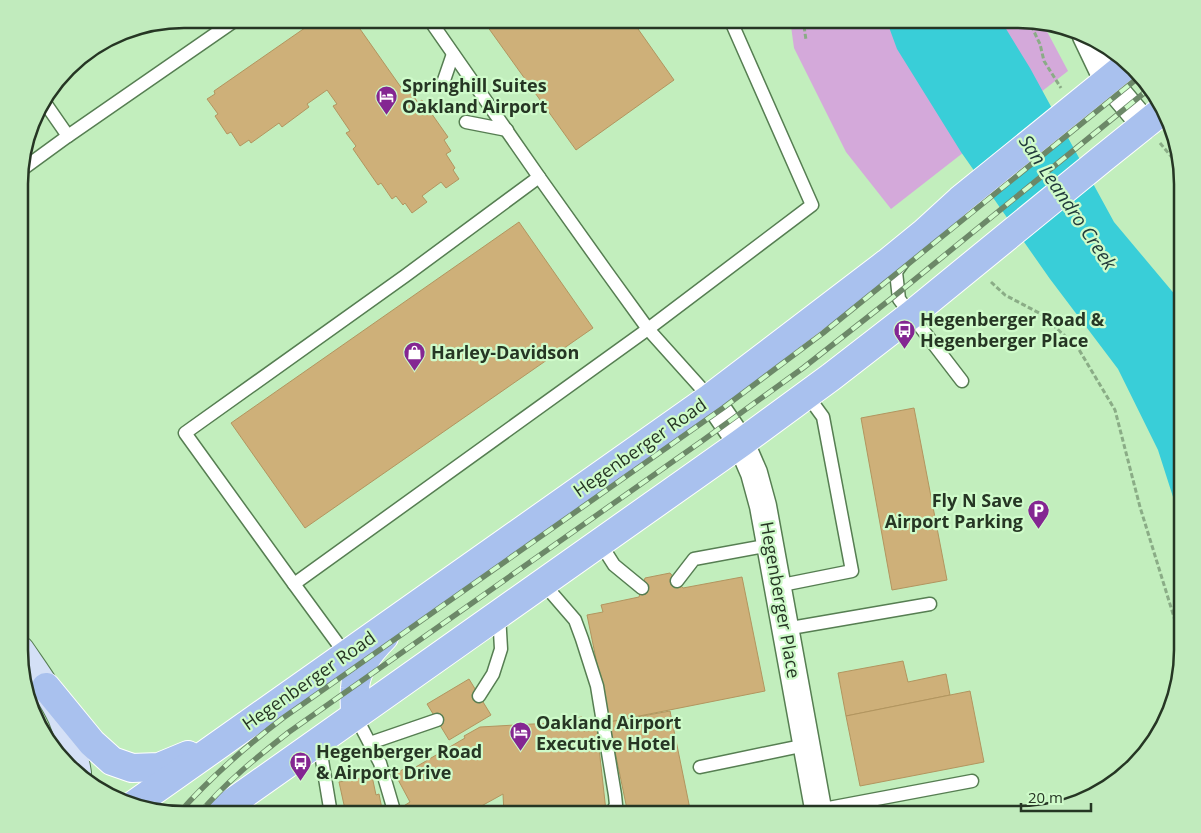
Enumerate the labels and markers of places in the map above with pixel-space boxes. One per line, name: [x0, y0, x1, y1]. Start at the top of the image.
place label: Springhill Suites Oakland Airport: [402, 73, 547, 118]
hotel icon: Springhill Suites Oakland Airport: [374, 84, 398, 115]
place label: Hegenberger Road & Hegenberger Place: [920, 307, 1105, 352]
bus stop icon: Hegenberger Road & Hegenberger Place: [892, 318, 916, 349]
place label: Harley-Davidson: [431, 340, 579, 364]
shop icon: Harley-Davidson: [403, 341, 427, 372]
place label: Fly N Save Airport Parking: [885, 488, 1023, 533]
parking icon: Fly N Save Airport Parking: [1027, 499, 1051, 530]
place label: Oakland Airport Executive Hotel: [536, 710, 681, 755]
hotel icon: Oakland Airport Executive Hotel: [508, 721, 532, 752]
place label: Hegenberger Road & Airport Drive: [316, 739, 482, 784]
bus stop icon: Hegenberger Road & Airport Drive: [288, 750, 312, 781]

